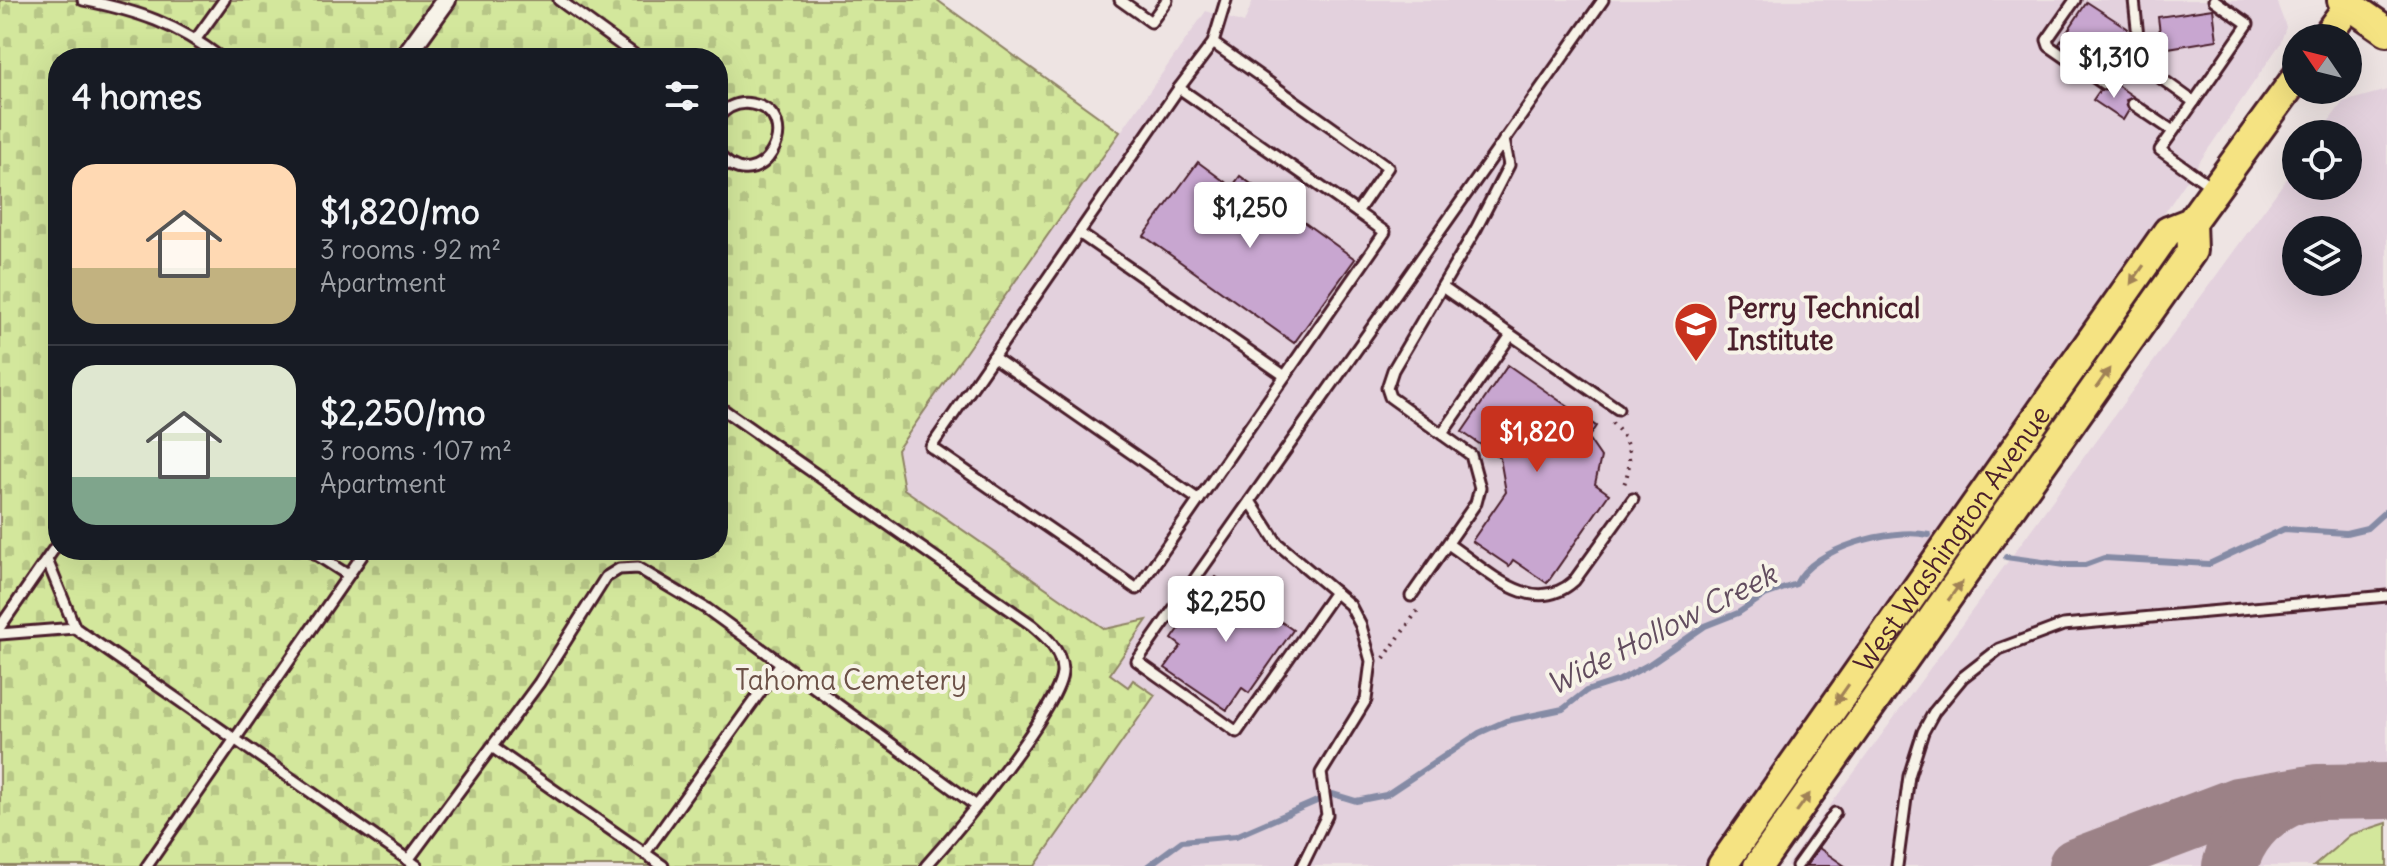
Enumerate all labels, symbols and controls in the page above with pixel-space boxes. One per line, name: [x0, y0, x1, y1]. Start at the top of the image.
north arrow: [2282, 24, 2362, 104]
map controls: [2282, 24, 2362, 296]
pin: $1,310: [2049, 32, 2179, 100]
text: $1,310: [2078, 41, 2150, 74]
icon: filters: [660, 74, 704, 118]
text: 4 homes: [72, 75, 202, 118]
button: locate: [2282, 120, 2362, 200]
pin: $1,250: [1185, 182, 1315, 250]
text: $1,820/mo: [320, 190, 480, 233]
text: $1,250: [1212, 191, 1288, 224]
icon: home: [136, 196, 232, 292]
button: layers: [2282, 216, 2362, 296]
text: 3 rooms · 92 m²: [320, 233, 501, 266]
one-way arrow: [2130, 264, 2145, 285]
text: Apartment: [320, 266, 446, 299]
place label: Perry Technical Institute: [1727, 290, 1920, 358]
school or university icon: Perry Technical Institute: [1672, 300, 1720, 363]
one-way arrow: [2095, 368, 2110, 389]
text: $2,250/mo: [320, 391, 486, 434]
icon: home: [136, 397, 232, 493]
street label: West Washington Avenue: [1846, 398, 2058, 679]
pin: $1,820: [1472, 406, 1602, 474]
text: $1,820: [1499, 415, 1575, 448]
text: 3 rooms · 107 m²: [320, 434, 512, 467]
text: Apartment: [320, 467, 446, 500]
water label: Wide Hollow Creek: [1540, 554, 1784, 703]
pin: $2,250: [1161, 576, 1291, 644]
one-way arrow: [1946, 581, 1962, 602]
text: $2,250: [1186, 585, 1266, 618]
park label: Tahoma Cemetery: [735, 662, 967, 698]
one-way arrow: [1835, 683, 1850, 704]
one-way arrow: [1795, 792, 1810, 813]

